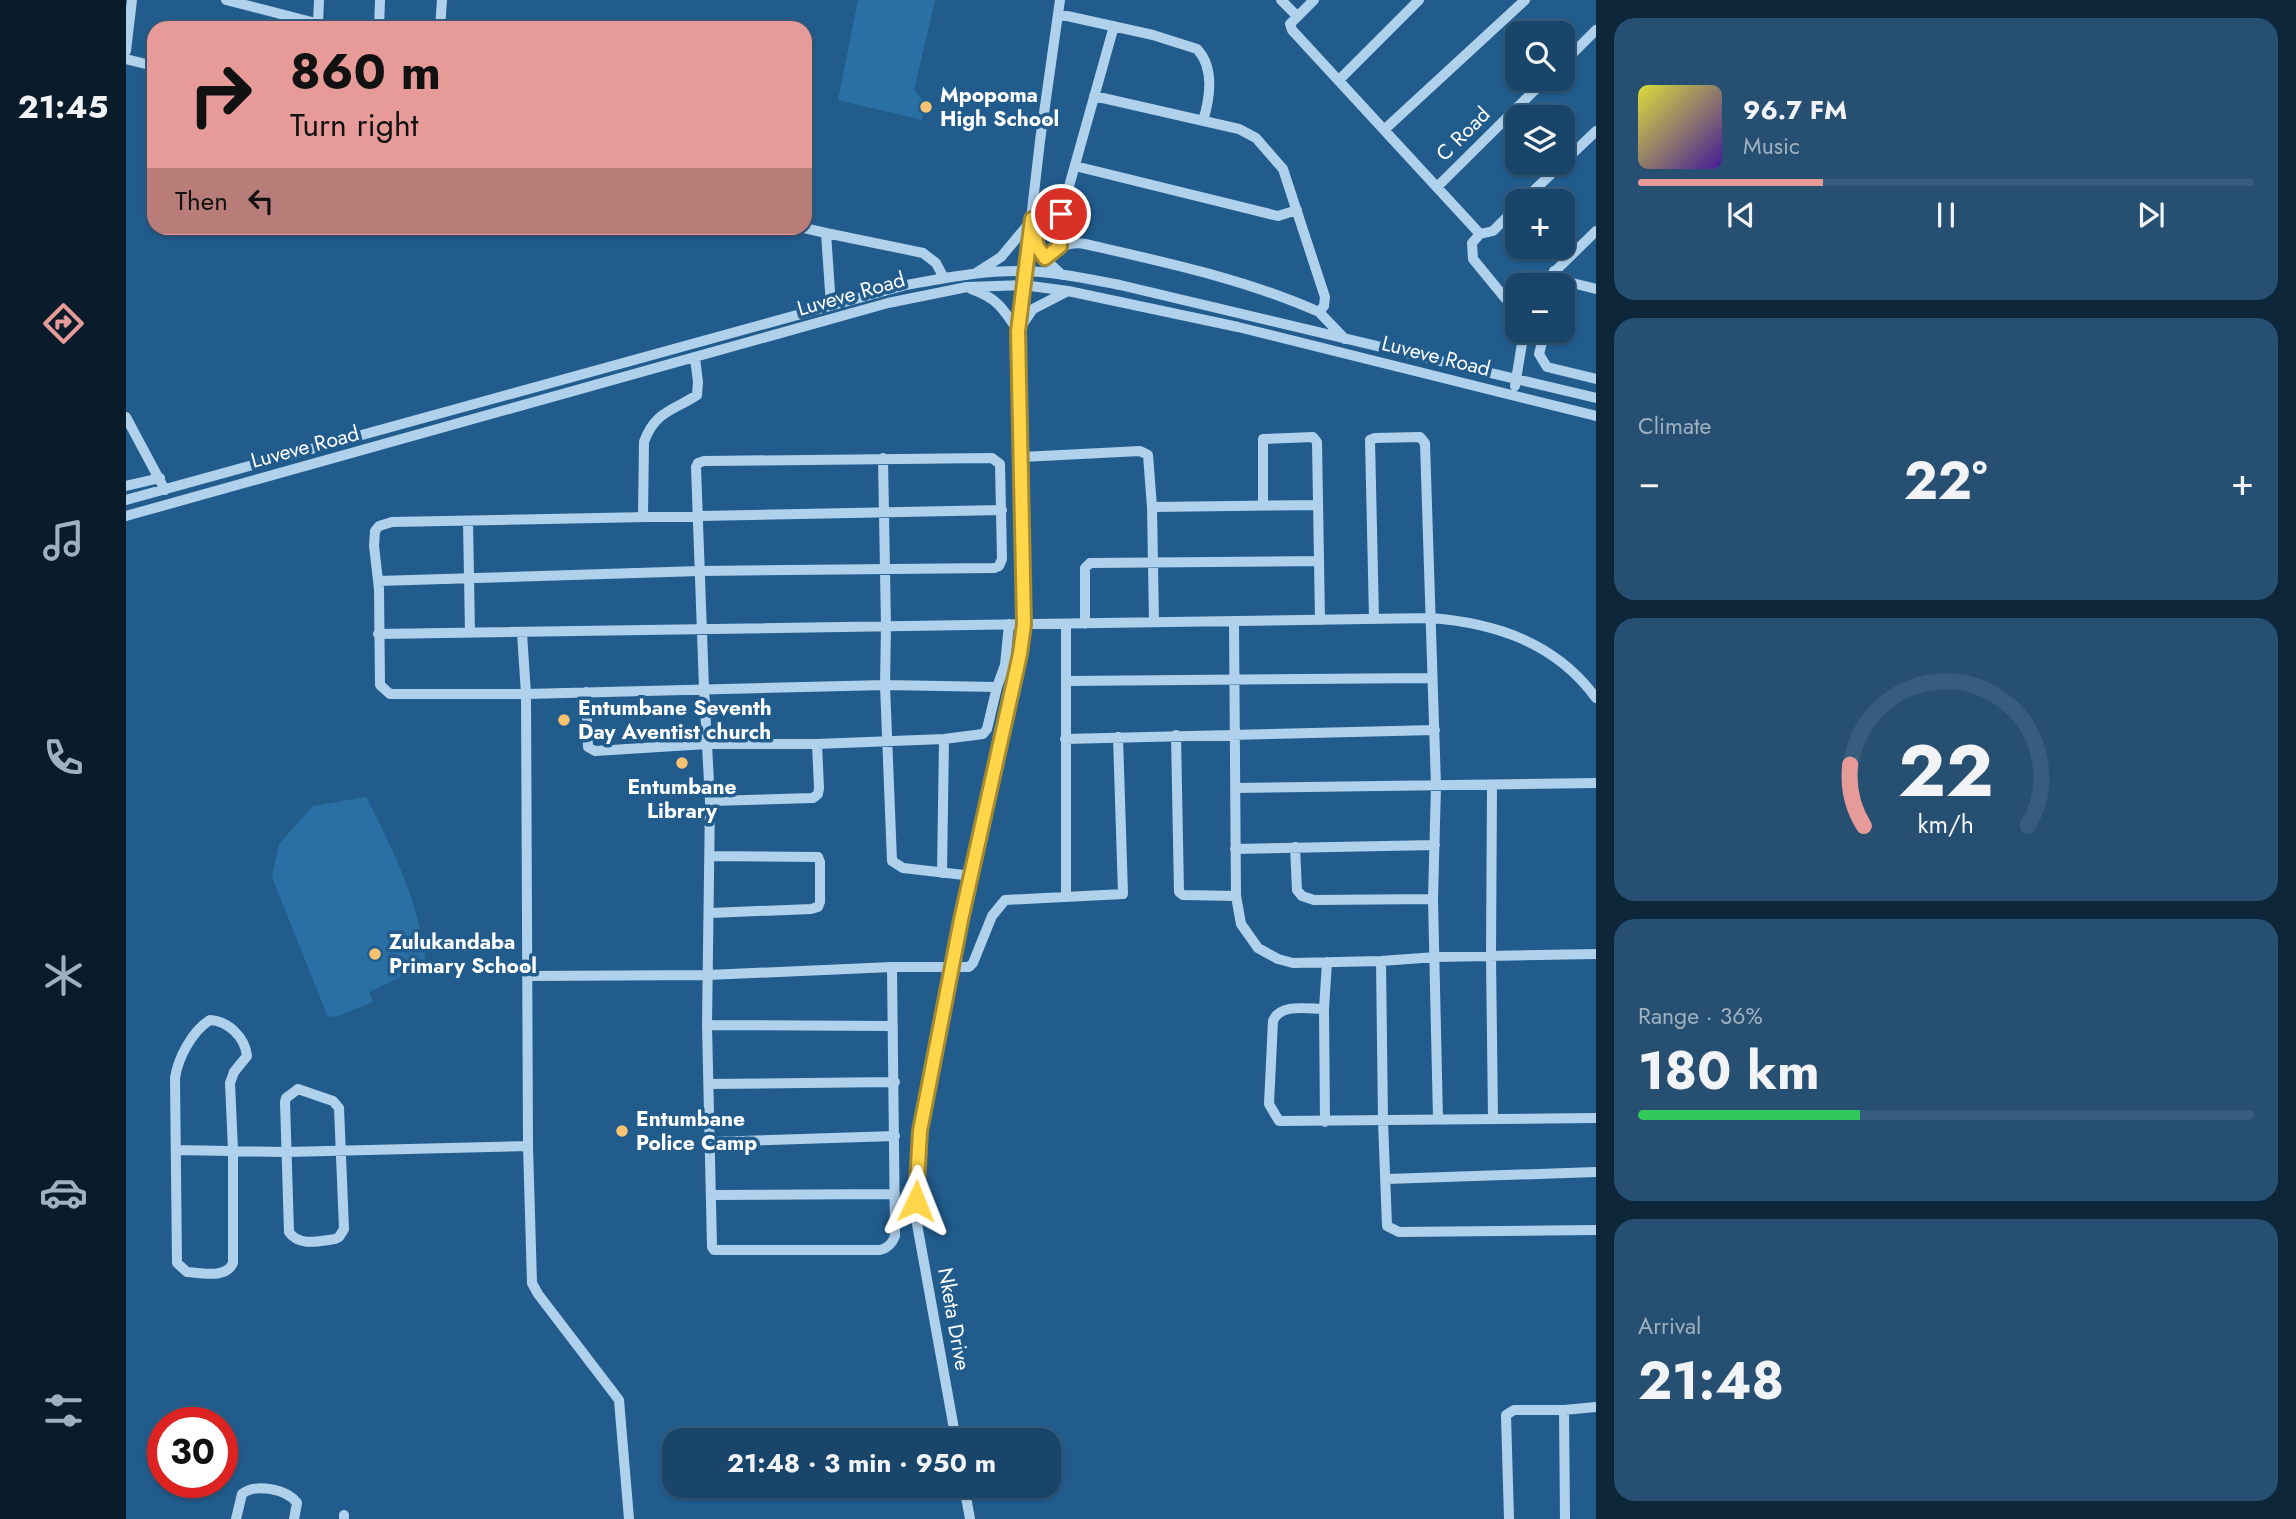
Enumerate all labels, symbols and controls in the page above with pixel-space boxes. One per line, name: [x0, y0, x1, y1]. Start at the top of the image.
map controls: [1505, 21, 1575, 343]
button: search: [1505, 21, 1575, 91]
text: 860 m: [290, 37, 441, 107]
icon: right: [175, 49, 266, 140]
place label: Mpopoma High School: [940, 80, 1059, 134]
text: 21:45: [18, 84, 108, 130]
text: 96.7 FM: [1743, 91, 1847, 129]
marker: Mpopoma High School: [918, 99, 934, 115]
street label: C Road: [1429, 100, 1497, 168]
text: Turn right: [290, 102, 419, 148]
button: layers: [1505, 105, 1575, 175]
text: Music: [1743, 129, 1800, 163]
text: Then: [175, 182, 228, 220]
icon: left: [242, 182, 280, 220]
pin: [1031, 184, 1091, 244]
button: +: [1505, 189, 1575, 259]
icon: arrive: [1042, 195, 1080, 233]
icon: previous: [1722, 196, 1760, 234]
icon: pause: [1927, 196, 1965, 234]
icon: next: [2132, 196, 2170, 234]
street label: Luveve Road: [794, 264, 908, 324]
button: −: [1505, 273, 1575, 343]
icon: directions: [39, 299, 88, 348]
street label: Luveve Road: [1379, 328, 1493, 384]
text: Climate: [1638, 409, 1711, 443]
street label: Luveve Road: [248, 418, 362, 476]
text: 22°: [1904, 443, 1987, 519]
text: −: [1638, 454, 1660, 509]
text: +: [2231, 454, 2254, 509]
icon: music: [39, 516, 88, 565]
place label: Entumbane Seventh Day Aventist church: [578, 693, 772, 747]
marker: Entumbane Seventh Day Aventist church: [556, 712, 572, 728]
text: 22: [1898, 718, 1994, 823]
icon: phone: [39, 733, 88, 782]
marker: Entumbane Library: [674, 755, 690, 771]
place label: Entumbane Library: [627, 772, 737, 826]
text: km/h: [1918, 805, 1974, 841]
place label: Zulukandaba Primary School: [389, 927, 537, 981]
marker: Zulukandaba Primary School: [367, 946, 383, 962]
icon: climate: [39, 951, 88, 1000]
text: Range · 36%: [1638, 999, 1763, 1033]
text: 180 km: [1638, 1033, 1820, 1109]
place label: Entumbane Police Camp: [636, 1104, 757, 1158]
marker: Entumbane Police Camp: [614, 1123, 630, 1139]
position arrow: [879, 1164, 953, 1238]
icon: car: [39, 1168, 88, 1217]
street label: Nketa Drive: [930, 1265, 978, 1373]
text: Arrival: [1638, 1309, 1701, 1343]
text: 21:48: [1638, 1343, 1784, 1419]
icon: filters: [39, 1386, 88, 1435]
speed limit sign: 30: [147, 1407, 238, 1498]
text: 21:48 · 3 min · 950 m: [727, 1444, 996, 1482]

